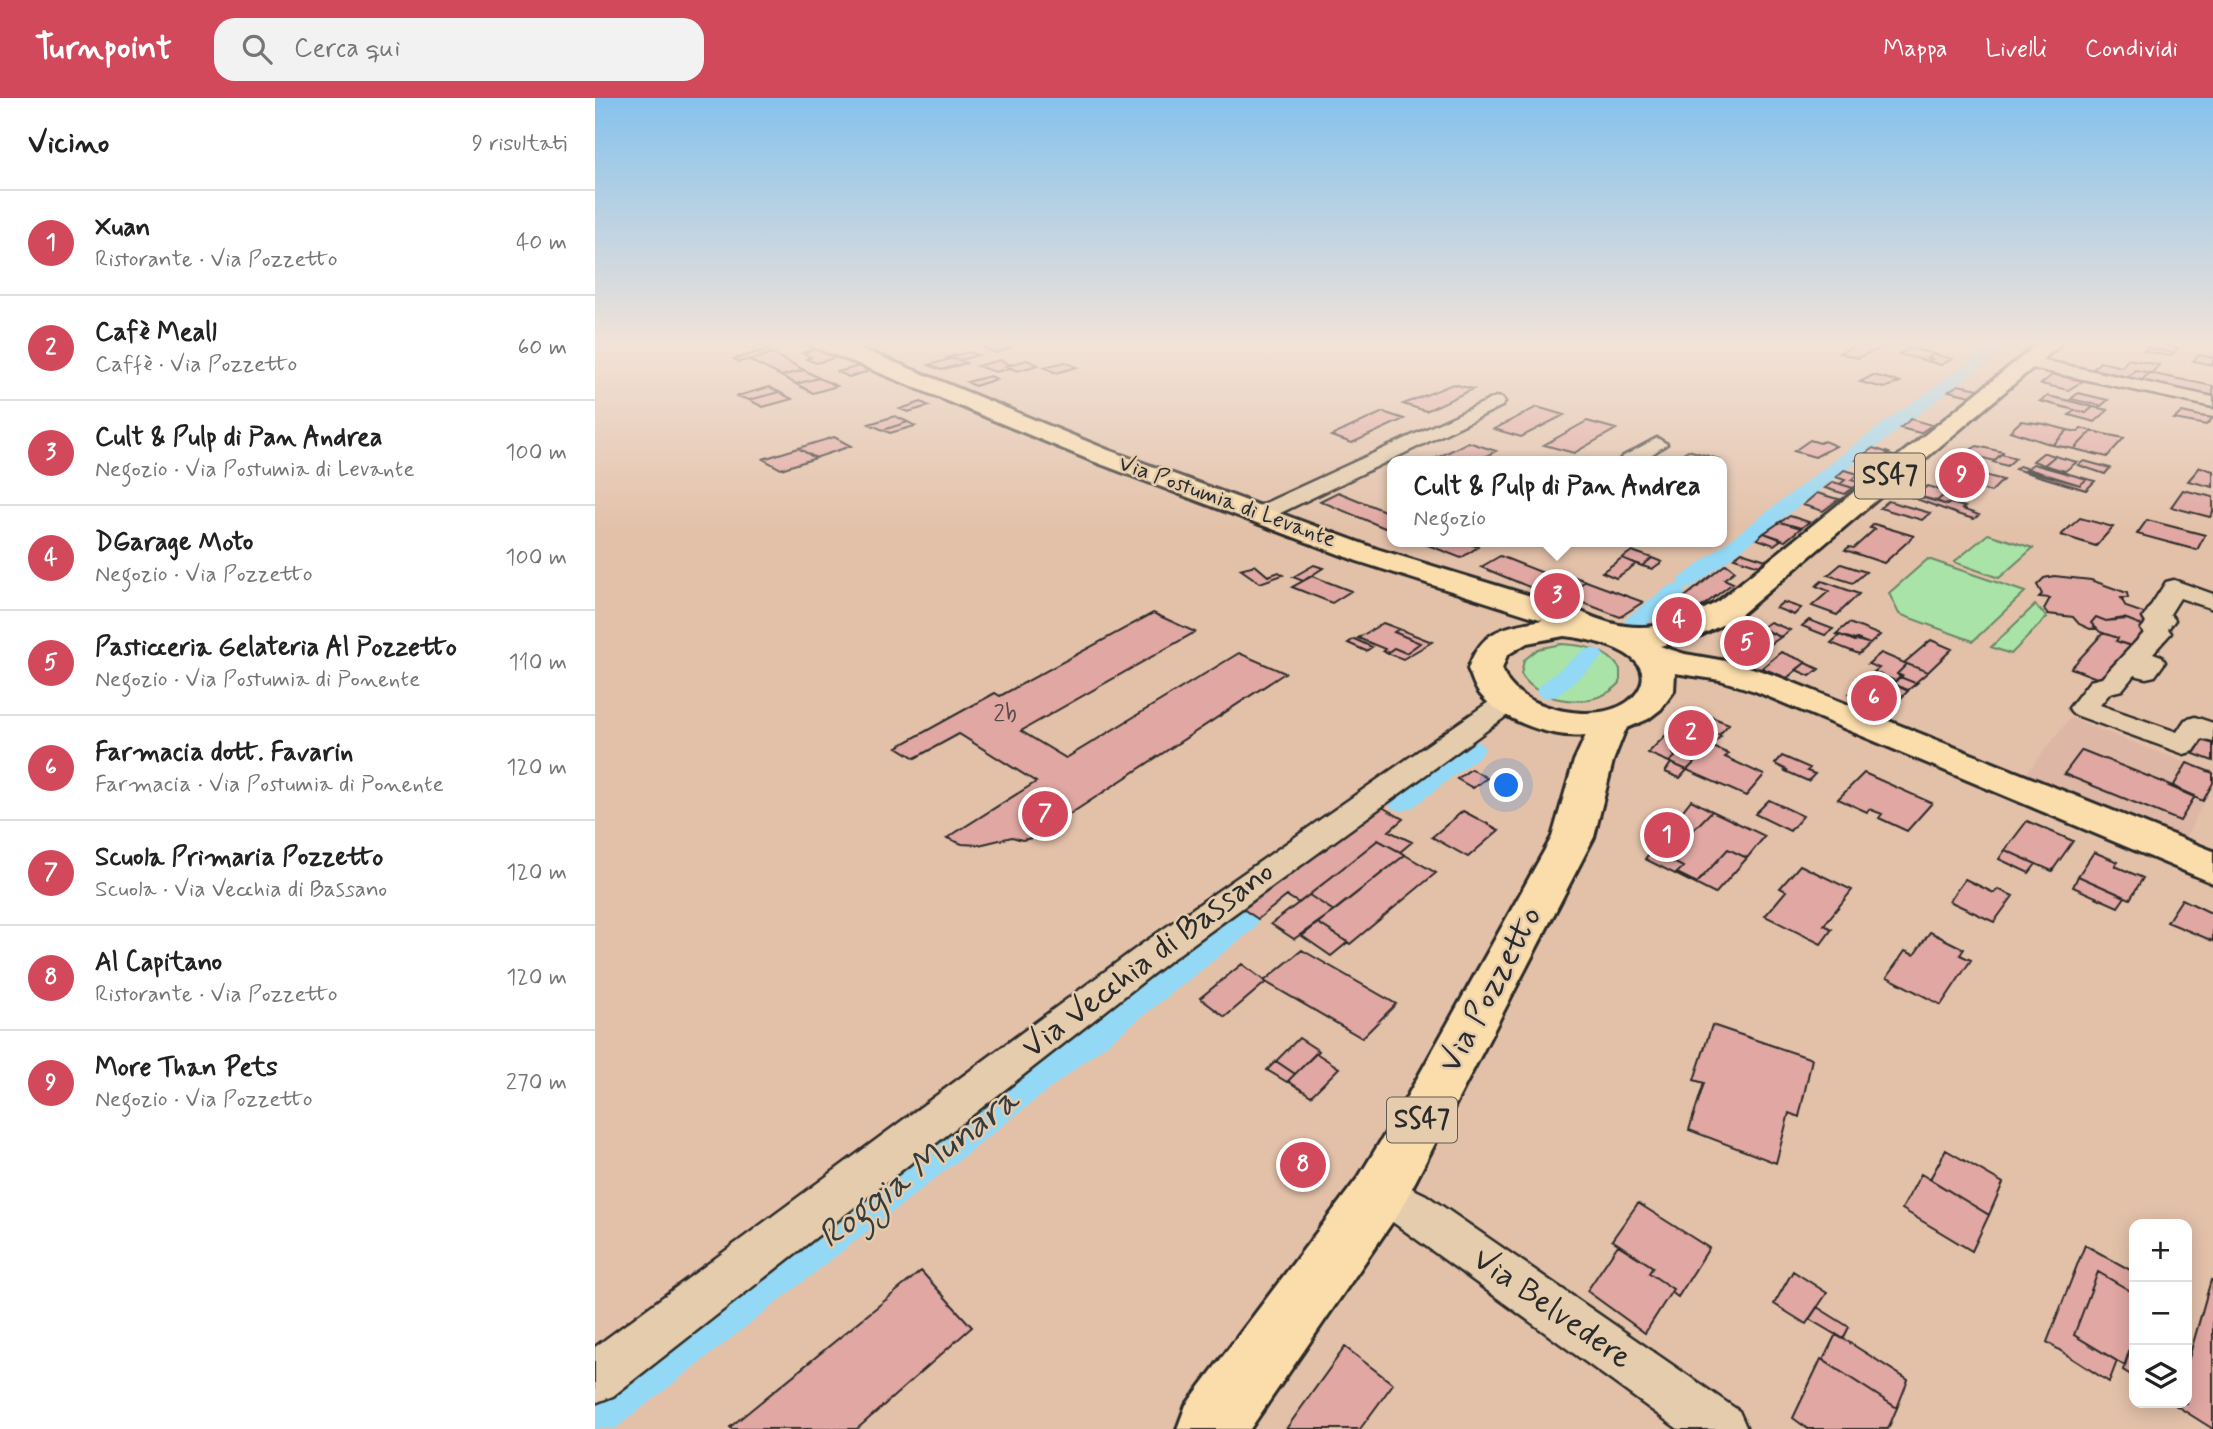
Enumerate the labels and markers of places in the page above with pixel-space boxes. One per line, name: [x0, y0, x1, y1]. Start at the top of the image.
pin: 9: [1939, 449, 1985, 501]
pin: 3: [1534, 570, 1580, 622]
pin: 4: [1656, 594, 1702, 646]
pin: 5: [1724, 617, 1770, 669]
pin: 6: [1851, 672, 1897, 724]
pin: 2: [1668, 707, 1714, 759]
pin: 7: [1022, 788, 1068, 840]
pin: 1: [1644, 809, 1690, 861]
pin: 8: [1280, 1139, 1326, 1191]

